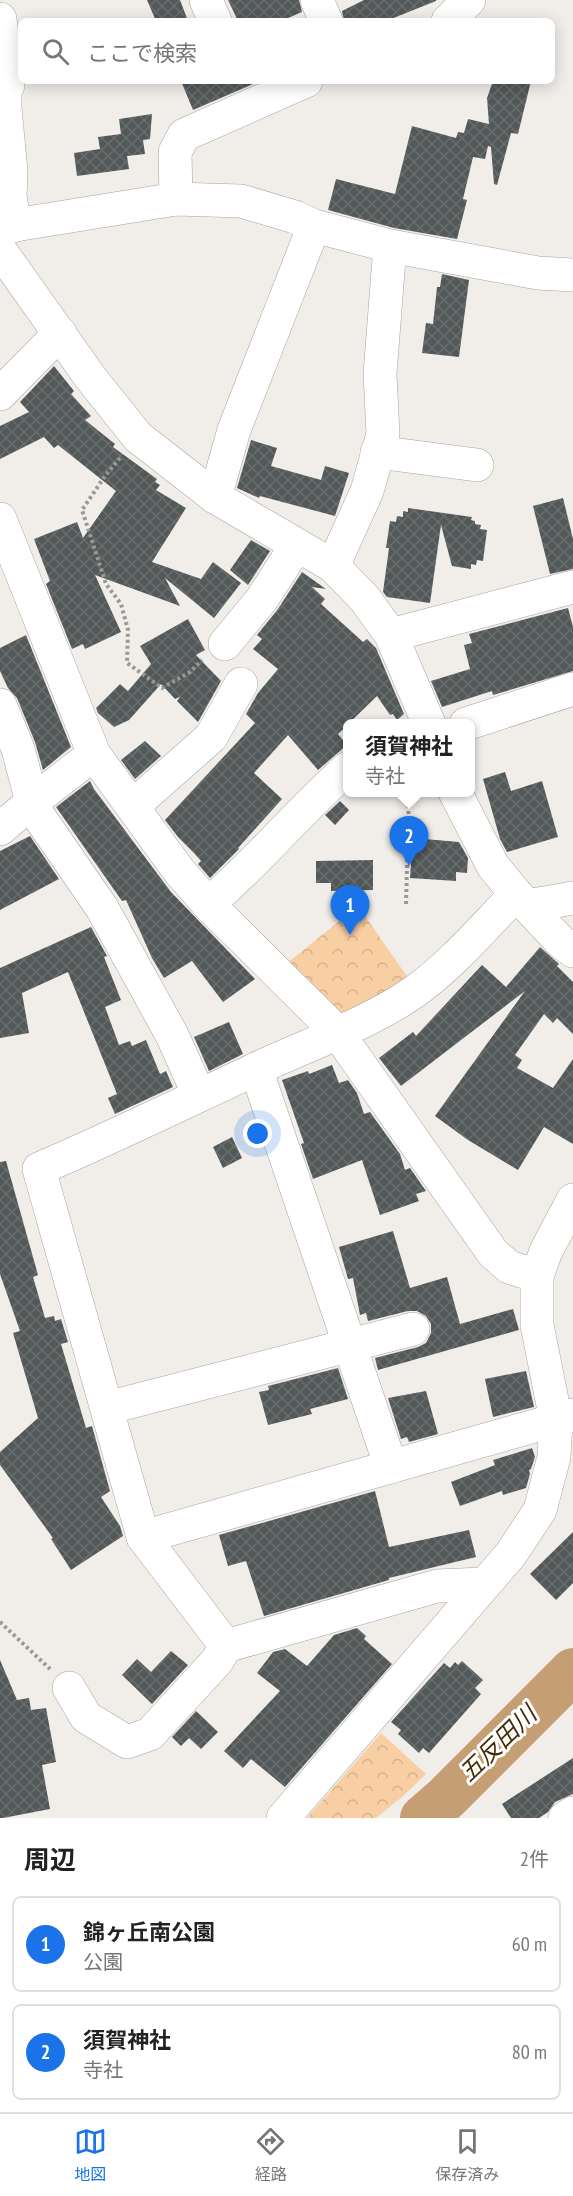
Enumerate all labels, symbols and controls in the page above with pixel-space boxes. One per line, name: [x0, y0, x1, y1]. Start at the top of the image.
search box: [18, 18, 555, 84]
icon: search: [39, 35, 72, 68]
text: ここで検索: [87, 39, 197, 67]
popup: [343, 719, 475, 797]
text: 須賀神社: [365, 732, 453, 760]
text: 寺社: [365, 763, 405, 789]
pin: 2: [390, 816, 428, 866]
pin: 1: [330, 886, 370, 935]
your location: [243, 1119, 272, 1148]
water label: 五反田川: [452, 1697, 545, 1788]
text: 周辺: [24, 1843, 76, 1876]
text: 2件: [520, 1846, 549, 1872]
text: 錦ヶ丘南公園: [83, 1918, 215, 1946]
text: 1: [41, 1931, 50, 1957]
text: 60 m: [512, 1931, 547, 1957]
text: 公園: [83, 1949, 123, 1975]
text: 須賀神社: [83, 2026, 171, 2054]
text: 2: [41, 2039, 50, 2065]
text: 80 m: [512, 2039, 547, 2065]
text: 寺社: [83, 2057, 123, 2083]
tab: 地図: [74, 2125, 107, 2185]
tab: 経路: [254, 2125, 287, 2185]
tab: 保存済み: [435, 2125, 499, 2185]

